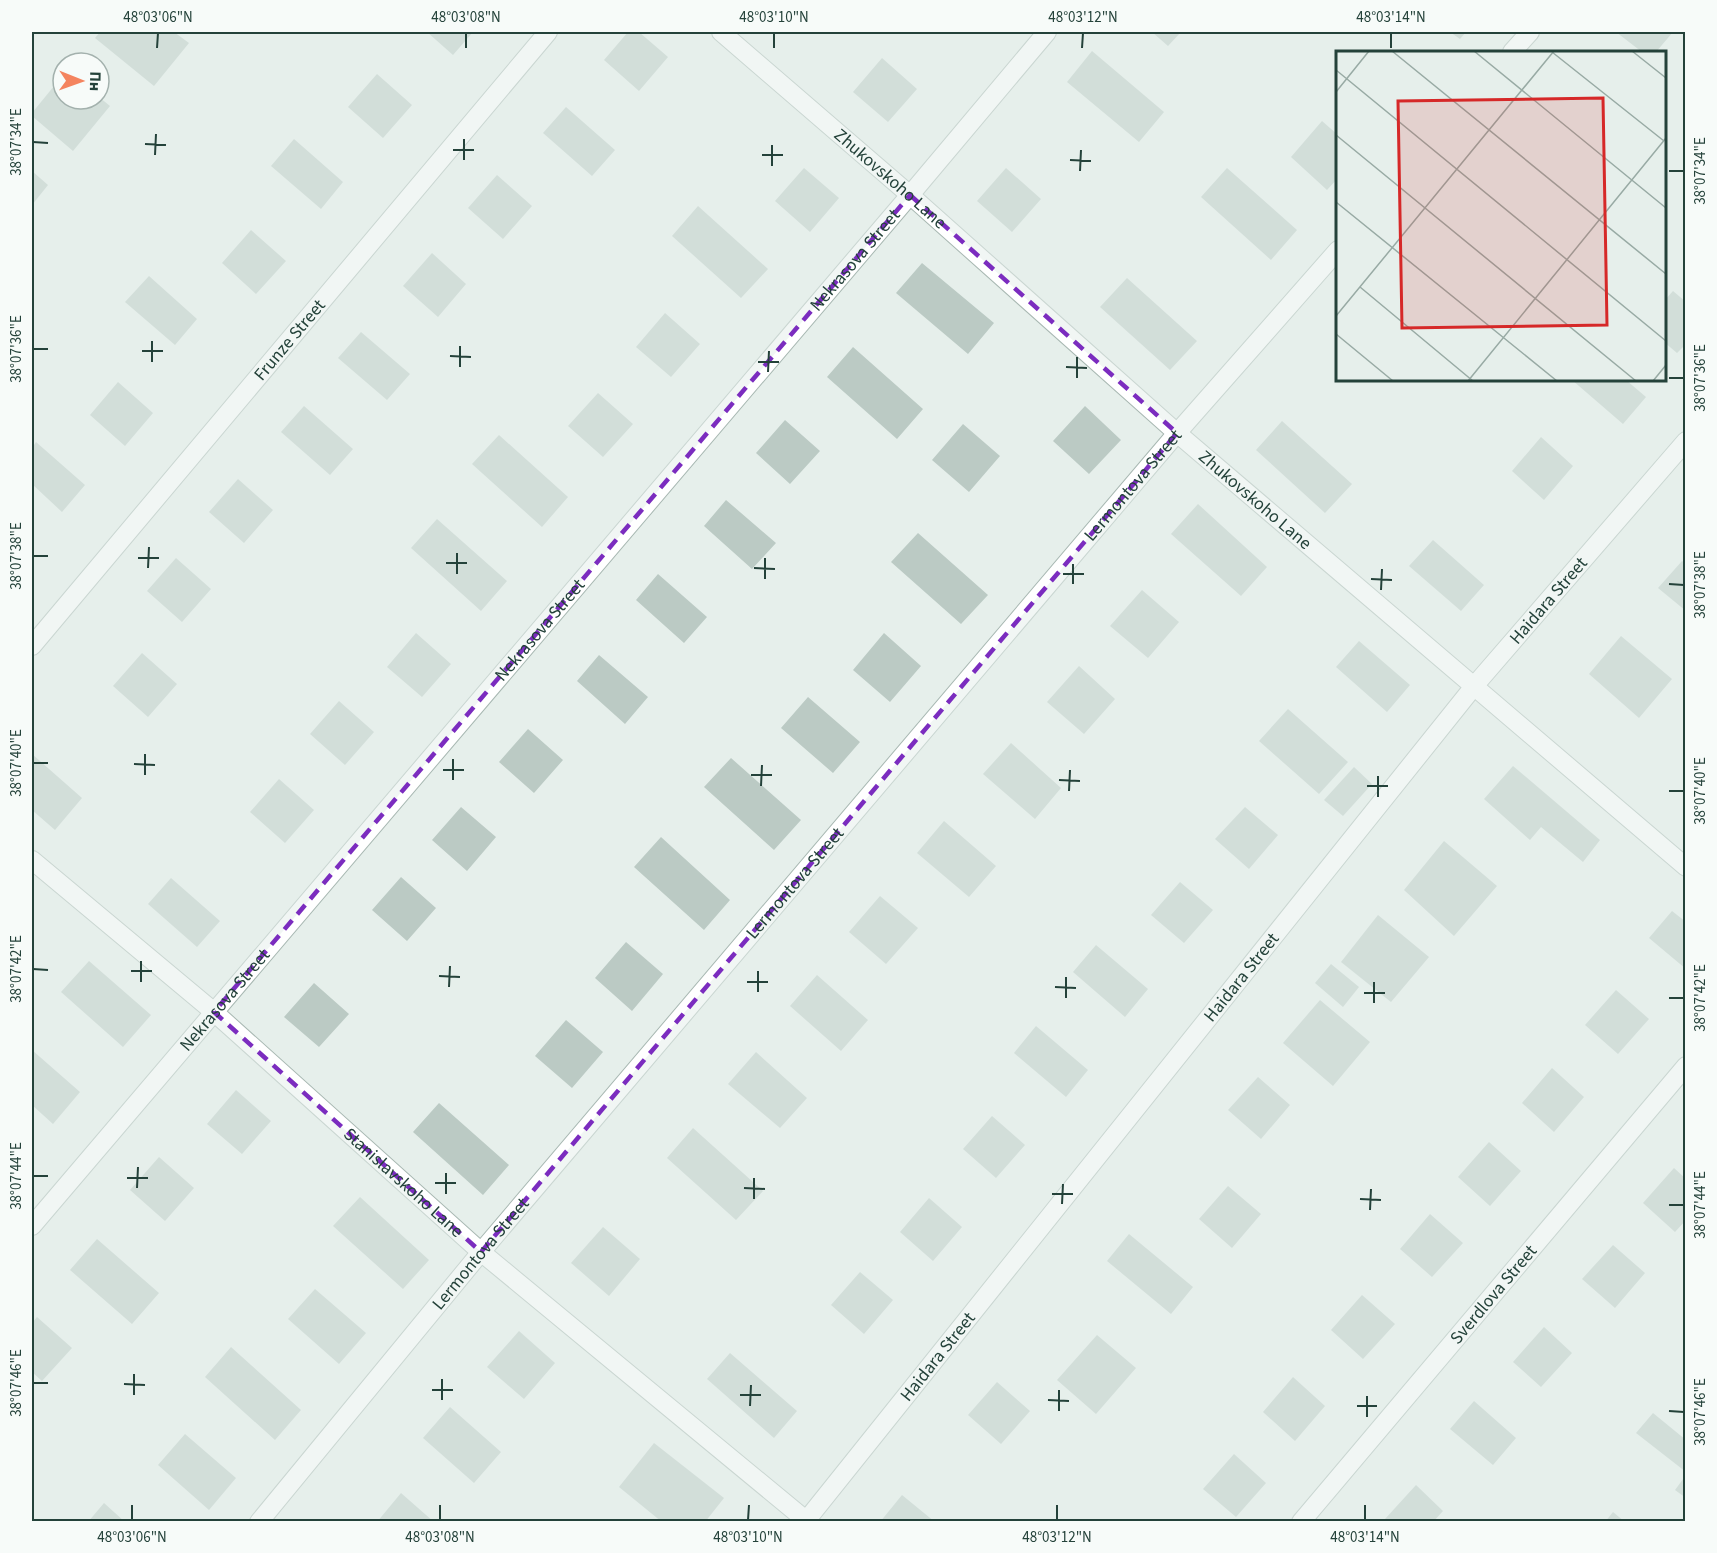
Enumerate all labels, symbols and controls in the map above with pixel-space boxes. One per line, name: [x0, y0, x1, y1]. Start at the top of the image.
text: 48°03'06"N: [123, 7, 193, 28]
text: 48°03'08"N: [431, 7, 501, 28]
text: 48°03'10"N: [739, 7, 809, 28]
text: 48°03'12"N: [1048, 7, 1118, 28]
text: 48°03'14"N: [1356, 7, 1426, 28]
north arrow: [51, 51, 111, 111]
inset map: [1336, 51, 1666, 381]
text: Пн: [84, 71, 106, 91]
text: 38°07'34"E: [6, 108, 27, 176]
street label: Zhukovskoho Lane: [829, 123, 952, 234]
text: 38°07'34"E: [1690, 137, 1711, 205]
street label: Nekrasova Street: [804, 203, 906, 317]
street label: Frunze Street: [248, 294, 331, 386]
text: 38°07'36"E: [6, 315, 27, 383]
text: 38°07'36"E: [1690, 344, 1711, 412]
street label: Lermontova Street: [1078, 424, 1188, 546]
street label: Zhukovskoho Lane: [1193, 444, 1317, 555]
text: 38°07'38"E: [6, 522, 27, 590]
street label: Haidara Street: [1503, 551, 1593, 649]
text: 38°07'38"E: [1690, 551, 1711, 619]
street label: Nekrasova Street: [489, 573, 591, 687]
text: 38°07'40"E: [6, 729, 27, 797]
text: 38°07'40"E: [1690, 757, 1711, 825]
street label: Lermontova Street: [740, 822, 849, 944]
street label: Haidara Street: [1198, 927, 1285, 1027]
text: 38°07'42"E: [6, 935, 27, 1003]
street label: Nekrasova Street: [174, 943, 275, 1057]
text: 38°07'42"E: [1690, 964, 1711, 1032]
street label: Stanislavskoho Lane: [338, 1122, 469, 1243]
text: 38°07'44"E: [6, 1142, 27, 1210]
text: 38°07'44"E: [1690, 1171, 1711, 1239]
street label: Lermontova Street: [426, 1192, 535, 1315]
street label: Sverdlova Street: [1444, 1239, 1543, 1349]
street label: Haidara Street: [894, 1307, 981, 1406]
text: 38°07'46"E: [6, 1349, 27, 1417]
text: 38°07'46"E: [1690, 1378, 1711, 1446]
text: 48°03'06"N: [97, 1527, 167, 1548]
text: 48°03'08"N: [405, 1527, 475, 1548]
text: 48°03'10"N: [713, 1527, 783, 1548]
text: 48°03'12"N: [1022, 1527, 1092, 1548]
text: 48°03'14"N: [1330, 1527, 1400, 1548]

